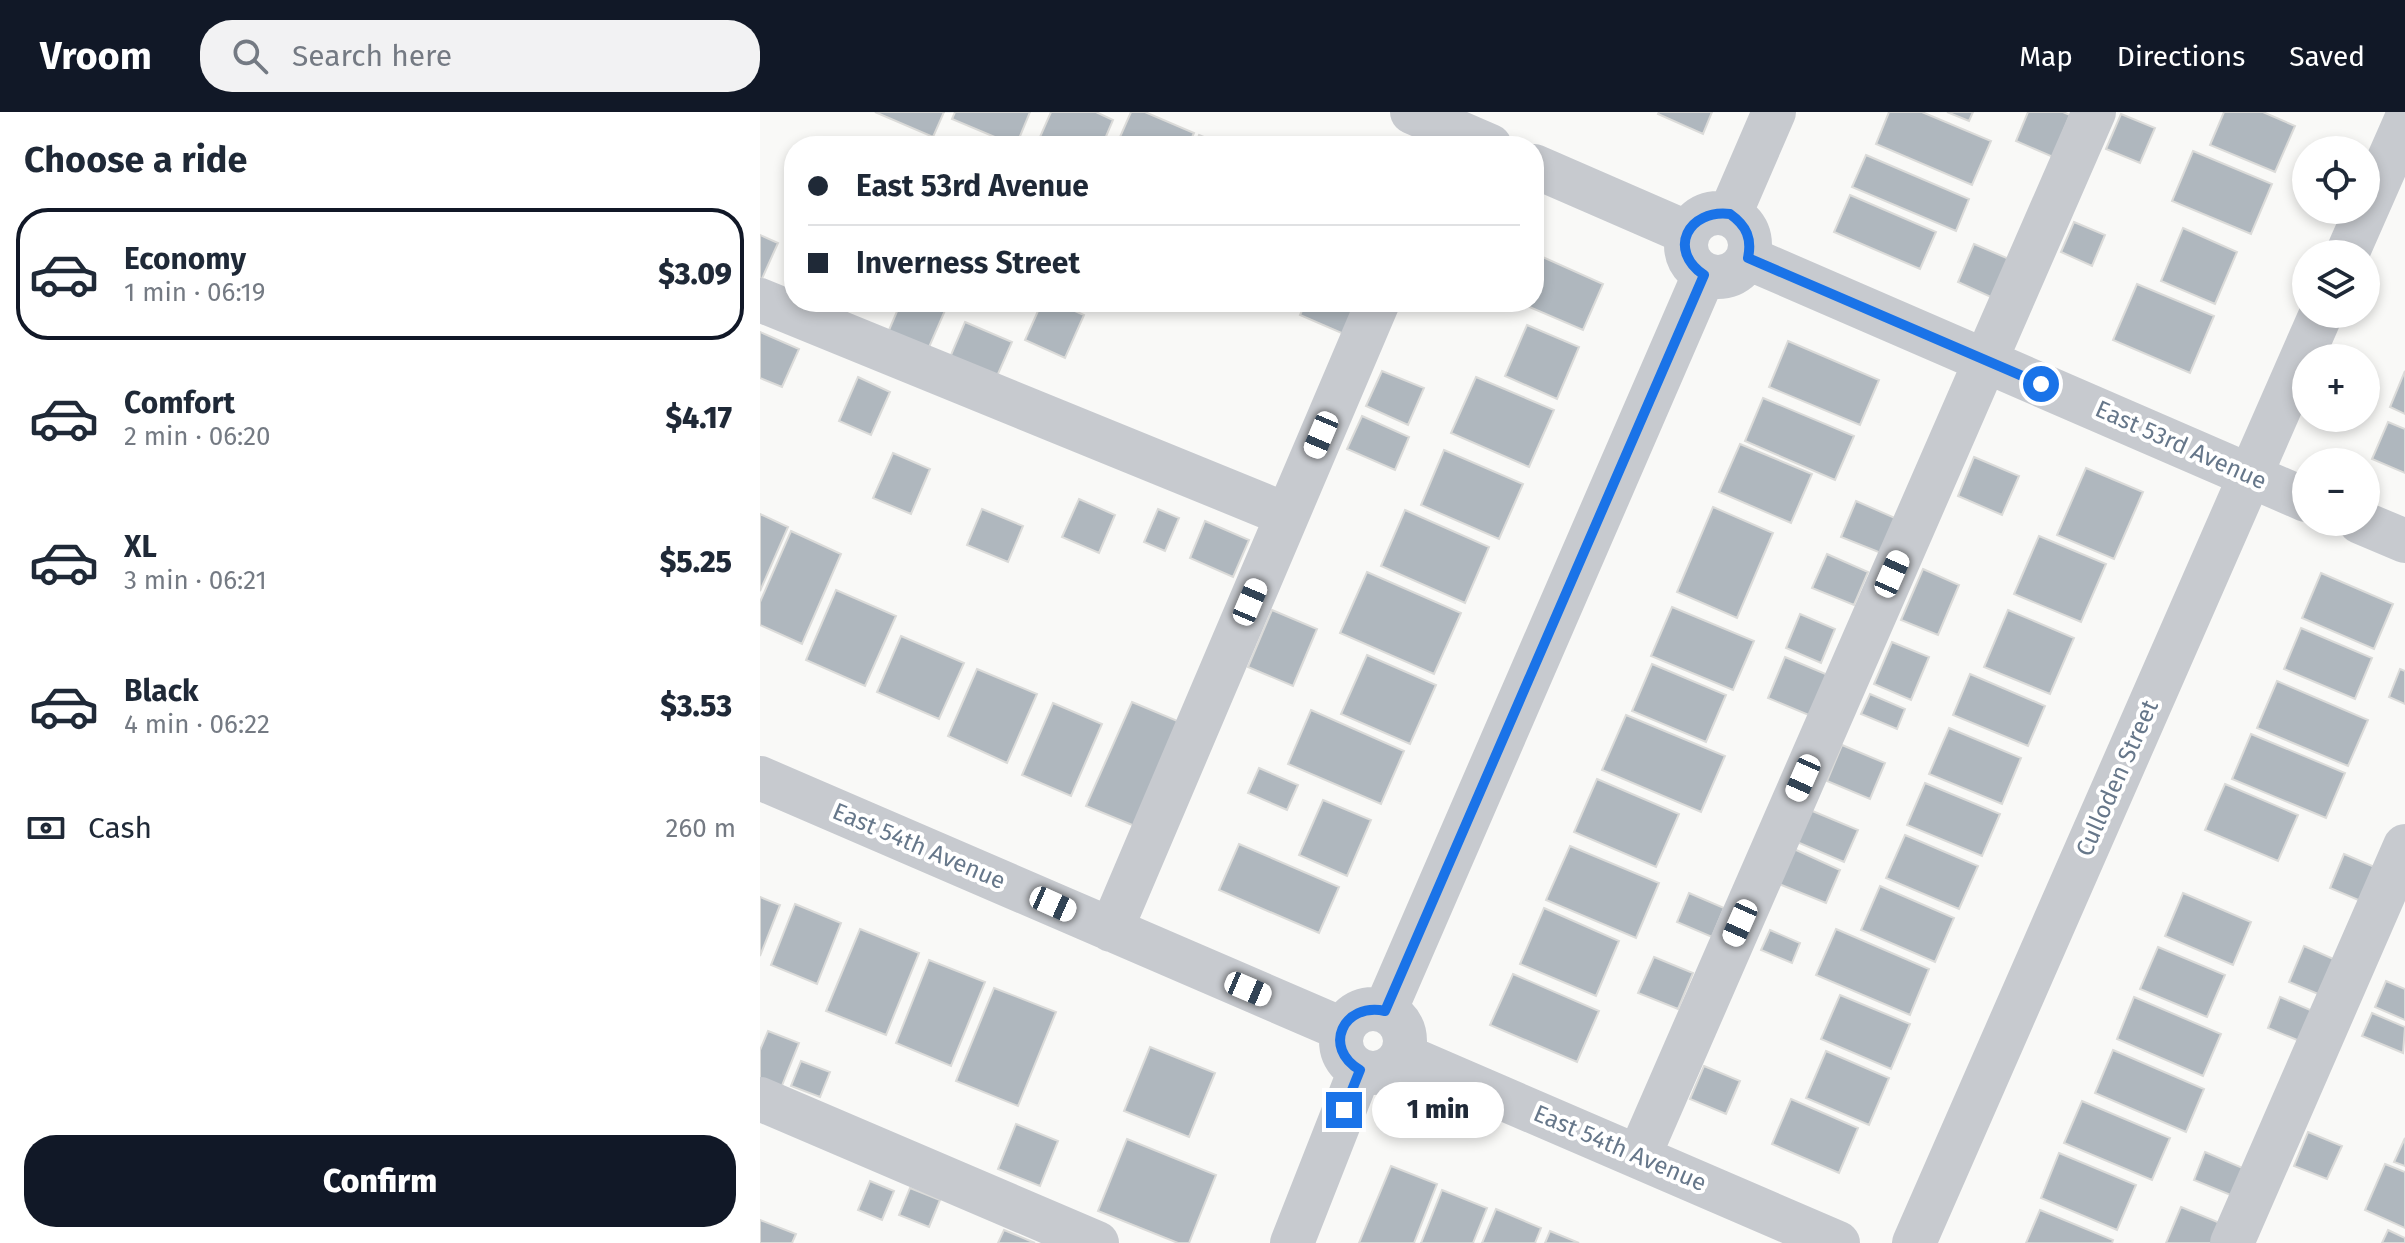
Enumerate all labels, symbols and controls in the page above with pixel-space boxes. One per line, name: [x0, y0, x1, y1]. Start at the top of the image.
search box: [200, 20, 760, 92]
text: Vroom: [40, 33, 152, 79]
icon: search: [228, 34, 272, 78]
text: Search here: [292, 38, 452, 74]
text: Map: [2019, 40, 2073, 73]
text: Directions: [2117, 40, 2245, 73]
text: Saved: [2289, 40, 2365, 73]
map controls: [2292, 136, 2380, 536]
button: locate: [2292, 136, 2380, 224]
text: Choose a ride: [24, 138, 247, 182]
text: East 53rd Avenue: [856, 168, 1089, 204]
icon: car: [28, 238, 100, 310]
button: layers: [2292, 240, 2380, 328]
text: Economy: [124, 241, 246, 277]
text: Inverness Street: [856, 245, 1080, 281]
text: $3.09: [658, 256, 732, 292]
text: 1 min · 06:19: [124, 277, 266, 308]
button: +: [2292, 344, 2380, 432]
route start: [2023, 366, 2059, 402]
icon: car: [28, 382, 100, 454]
text: Comfort: [124, 385, 235, 421]
street label: East 53rd Avenue: [2091, 395, 2271, 495]
text: $4.17: [665, 400, 732, 436]
car: [1301, 408, 1341, 462]
text: 2 min · 06:20: [124, 421, 271, 452]
button: −: [2292, 448, 2380, 536]
icon: car: [28, 526, 100, 598]
text: XL: [124, 529, 157, 565]
text: $5.25: [660, 544, 732, 580]
car: [1871, 547, 1913, 601]
text: 3 min · 06:21: [124, 565, 267, 596]
car: [1230, 575, 1270, 629]
icon: car: [28, 670, 100, 742]
text: Black: [124, 673, 199, 709]
text: $3.53: [660, 688, 732, 724]
street label: Culloden Street: [2070, 695, 2164, 860]
text: 4 min · 06:22: [124, 709, 270, 740]
car: [1782, 751, 1824, 805]
street label: East 54th Avenue: [828, 797, 1010, 895]
icon: cash: [24, 806, 68, 850]
text: Cash: [88, 810, 152, 846]
text: 260 m: [666, 813, 736, 844]
car: [1026, 883, 1080, 925]
car: [1719, 896, 1761, 950]
car: [1221, 969, 1275, 1009]
callout: 1 min: [1372, 1082, 1504, 1138]
route end: [1326, 1092, 1362, 1128]
text: 1 min: [1407, 1094, 1469, 1125]
street label: East 54th Avenue: [1529, 1099, 1711, 1197]
button: Confirm: [24, 1135, 736, 1227]

